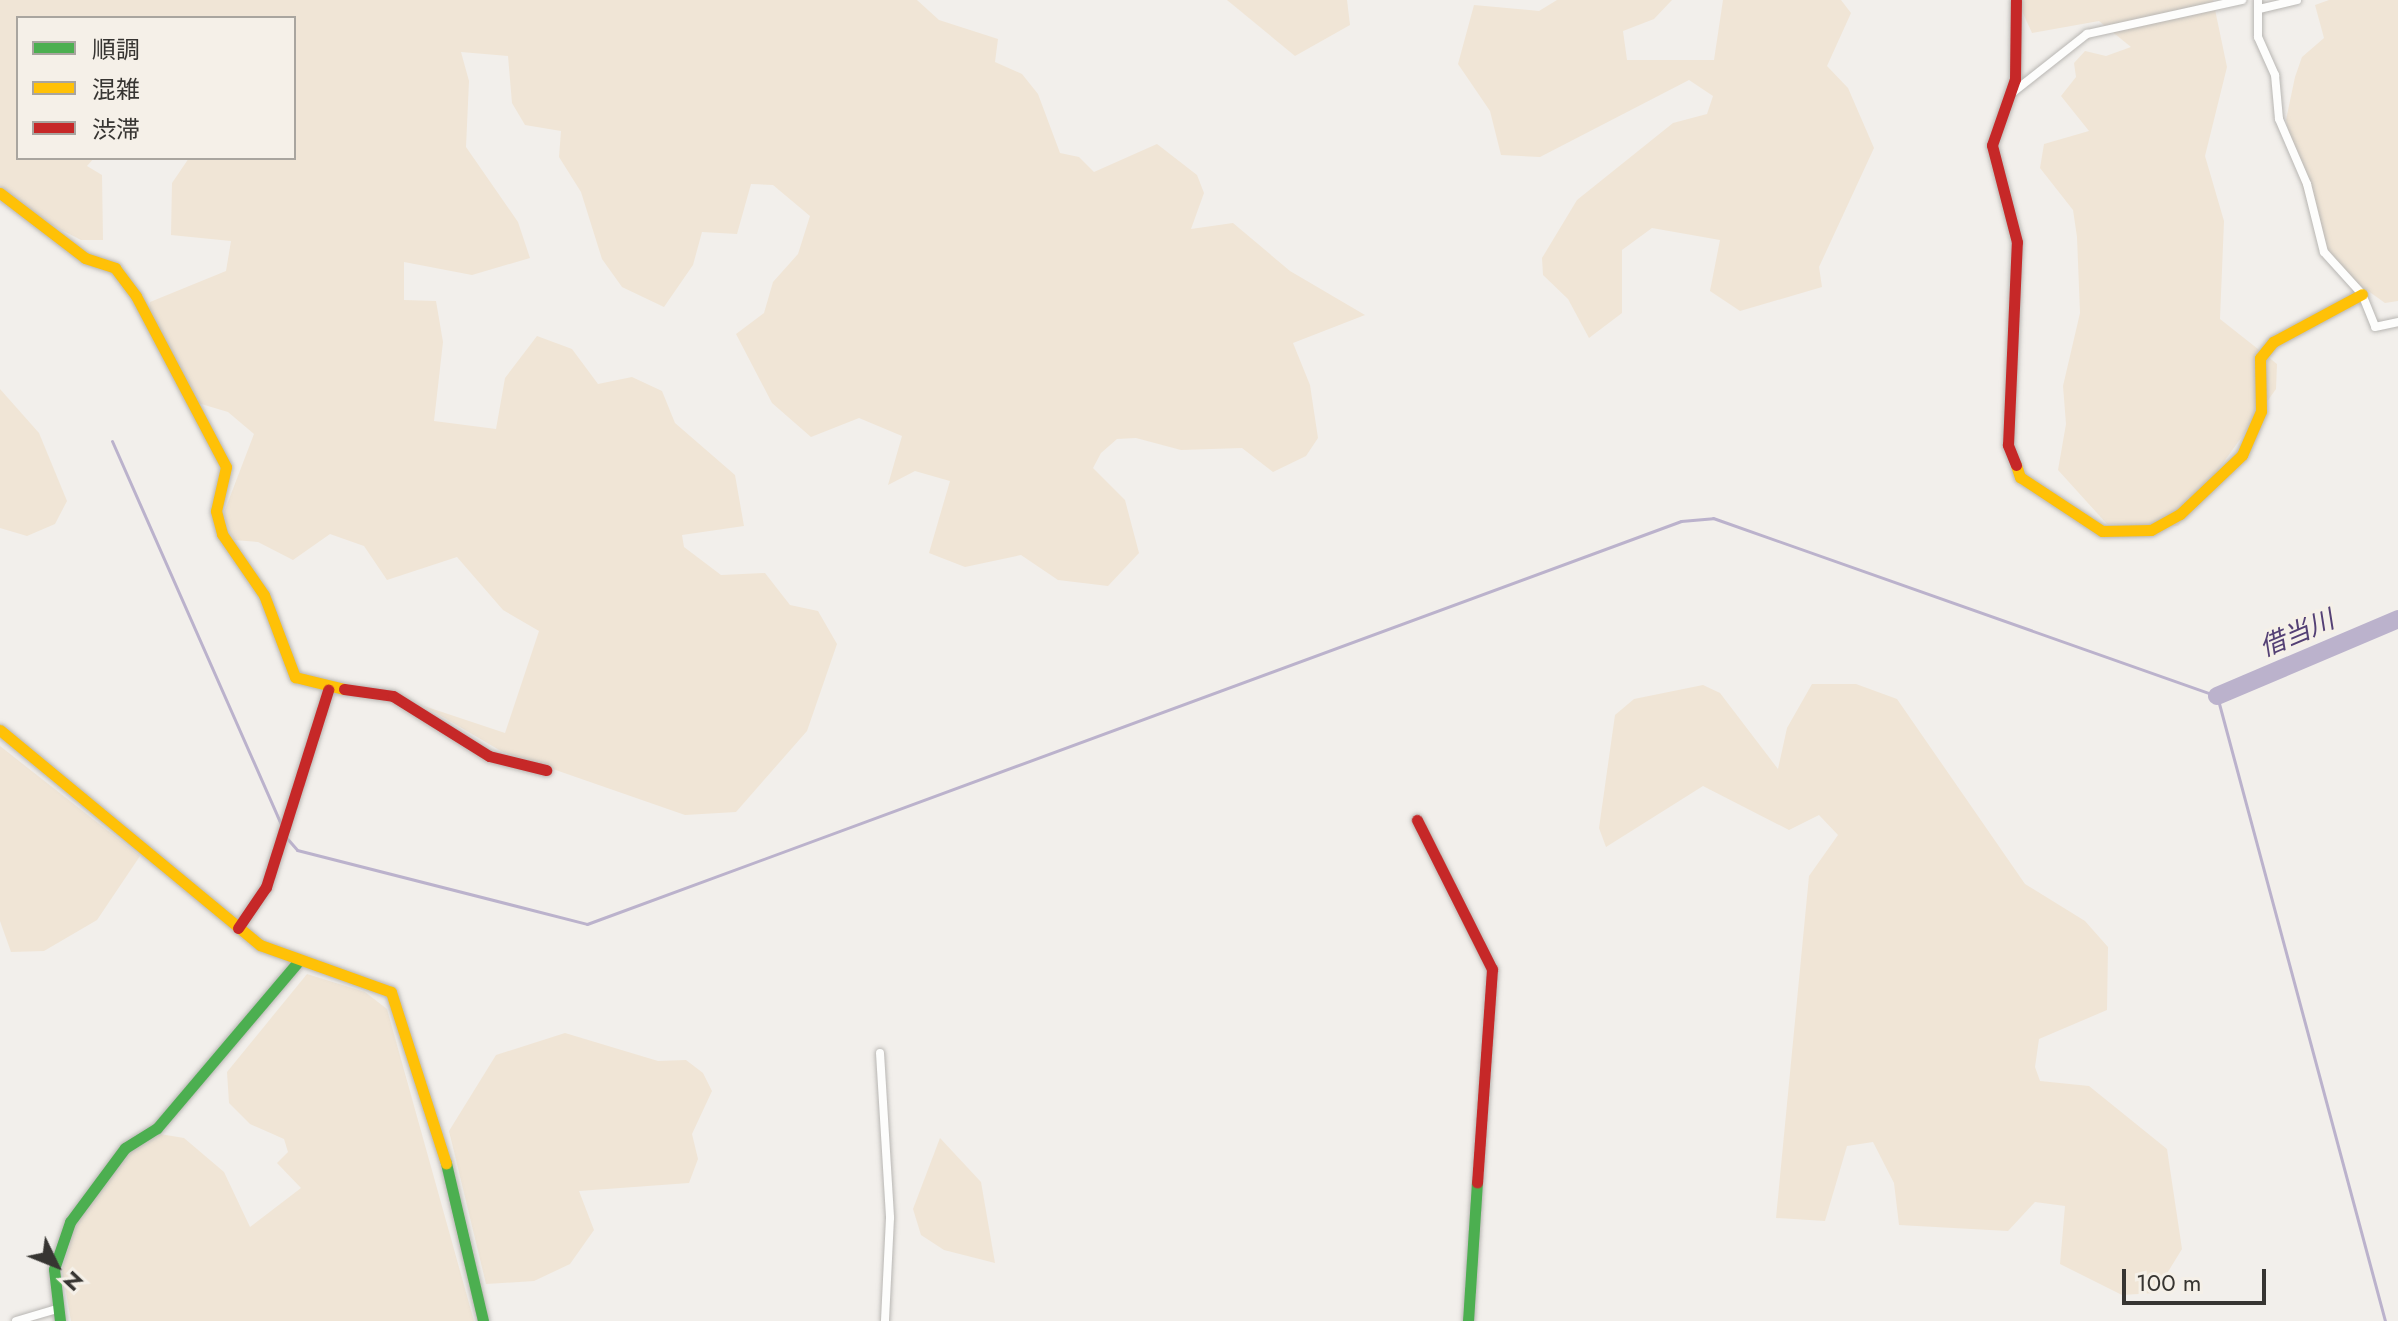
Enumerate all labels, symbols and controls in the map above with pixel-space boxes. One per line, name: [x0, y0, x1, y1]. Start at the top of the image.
legend: [16, 16, 296, 160]
text: 順調: [92, 32, 140, 67]
text: 混雑: [92, 72, 140, 107]
text: 渋滞: [92, 112, 140, 147]
water label: 借当川: [2255, 604, 2339, 664]
north arrow: [16, 1225, 96, 1305]
scale bar: [2126, 1253, 2270, 1303]
text: N: [56, 1264, 91, 1299]
text: 100 m: [2136, 1265, 2202, 1300]

